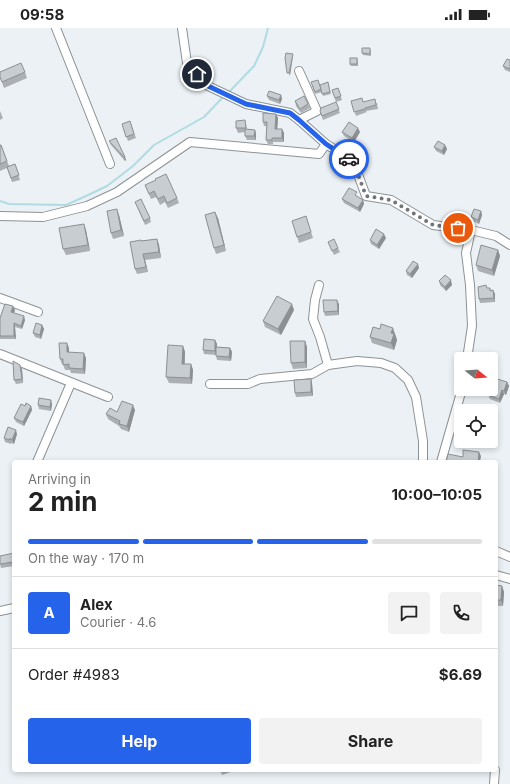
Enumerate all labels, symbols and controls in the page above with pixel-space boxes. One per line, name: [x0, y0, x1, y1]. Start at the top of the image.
text: 09:58: [20, 5, 64, 24]
pin: [180, 57, 214, 91]
icon: home: [186, 63, 208, 85]
courier: [329, 139, 369, 179]
icon: car: [338, 148, 360, 170]
pin: [441, 211, 475, 245]
icon: bag: [447, 217, 469, 239]
north arrow: [454, 352, 498, 396]
map controls: [454, 352, 498, 448]
button: locate: [454, 404, 498, 448]
text: Arriving in: [28, 471, 91, 487]
text: 10:00–10:05: [391, 485, 482, 504]
text: 2 min: [28, 486, 98, 517]
text: On the way · 170 m: [28, 550, 144, 566]
button: chat: [388, 592, 430, 634]
button: phone: [440, 592, 482, 634]
text: Alex: [80, 595, 113, 614]
text: A: [43, 603, 55, 622]
text: Courier · 4.6: [80, 614, 156, 630]
text: Order #4983: [28, 665, 120, 684]
text: $6.69: [439, 665, 482, 684]
button: Help: [28, 718, 251, 764]
button: Share: [259, 718, 482, 764]

